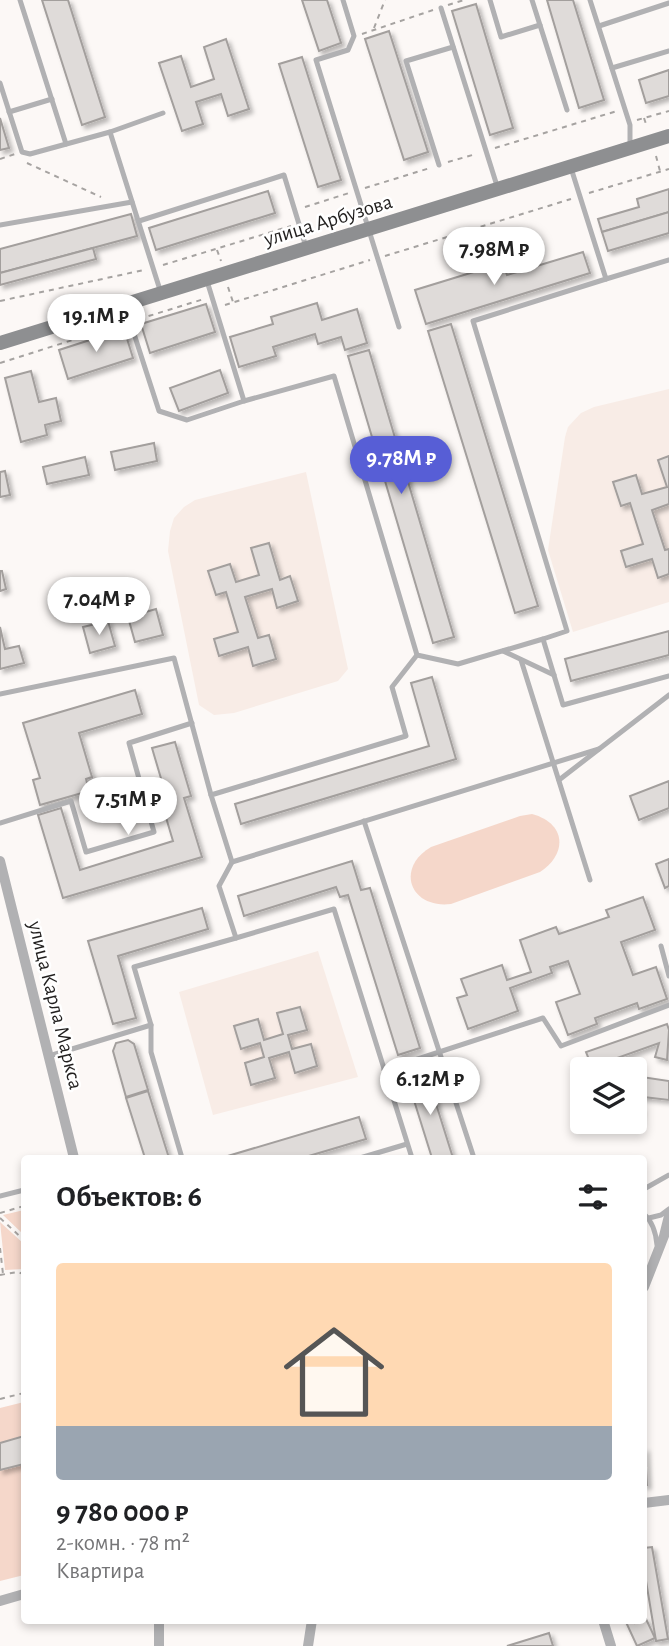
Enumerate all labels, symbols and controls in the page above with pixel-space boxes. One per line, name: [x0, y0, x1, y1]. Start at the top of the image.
street label: улица Арбузова: [261, 191, 395, 250]
pin: 7.98M ₽: [429, 228, 559, 287]
text: 7.98M ₽: [459, 238, 529, 261]
pin: 19.1M ₽: [31, 294, 161, 354]
text: 19.1M ₽: [63, 305, 129, 328]
pin: 9.78M ₽: [336, 436, 466, 496]
text: 9.78M ₽: [366, 447, 436, 470]
pin: 7.04M ₽: [34, 578, 164, 637]
text: 7.04M ₽: [63, 588, 135, 611]
pin: 7.51M ₽: [63, 778, 193, 837]
text: 7.51M ₽: [95, 788, 161, 811]
street label: улица Карла Маркса: [24, 918, 87, 1092]
map controls: [570, 1057, 647, 1134]
button: layers: [570, 1057, 647, 1134]
pin: 6.12M ₽: [365, 1058, 495, 1117]
text: 6.12M ₽: [396, 1068, 464, 1091]
icon: filters: [574, 1178, 612, 1216]
text: Объектов: 6: [56, 1182, 202, 1212]
icon: home: [271, 1309, 397, 1435]
text: 9 780 000 ₽: [56, 1497, 188, 1527]
text: 2-комн. · 78 m²: [56, 1532, 190, 1555]
text: Квартира: [56, 1560, 144, 1583]

